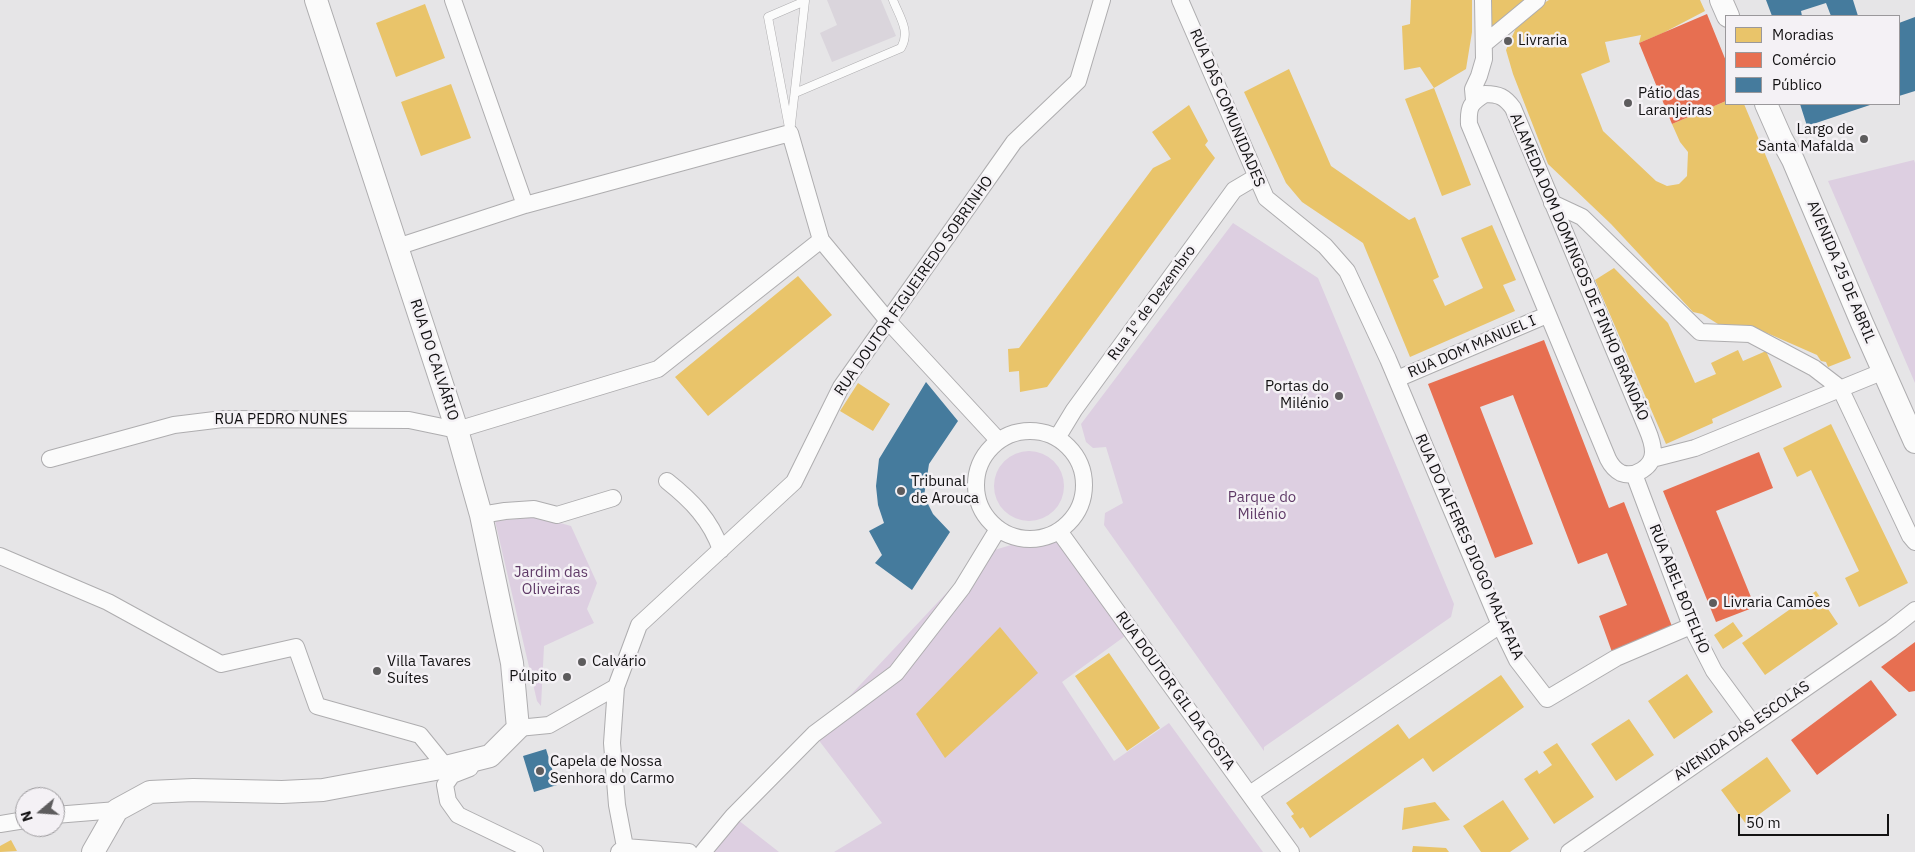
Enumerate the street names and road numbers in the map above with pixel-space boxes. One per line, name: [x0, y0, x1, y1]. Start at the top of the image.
street label: RUA DAS COMUNIDADES: [1185, 26, 1269, 190]
street label: ALAMEDA DOM DOMINGOS DE PINHO BRANDÃO: [1506, 110, 1652, 424]
street label: RUA DOUTOR FIGUEIREDO SOBRINHO: [831, 173, 997, 399]
street label: AVENIDA 25 DE ABRIL: [1803, 198, 1879, 346]
street label: Rua 1º de Dezembro: [1104, 242, 1200, 364]
street label: RUA DO CALVÁRIO: [406, 297, 462, 423]
street label: RUA DOM MANUEL I: [1405, 312, 1539, 382]
street label: RUA PEDRO NUNES: [215, 411, 347, 429]
street label: RUA DO ALFERES DIOGO MALAFAIA: [1411, 431, 1527, 663]
street label: RUA ABEL BOTELHO: [1645, 522, 1713, 656]
street label: RUA DOUTOR GIL DA COSTA: [1111, 608, 1239, 774]
street label: AVENIDA DAS ESCOLAS: [1671, 677, 1813, 785]

